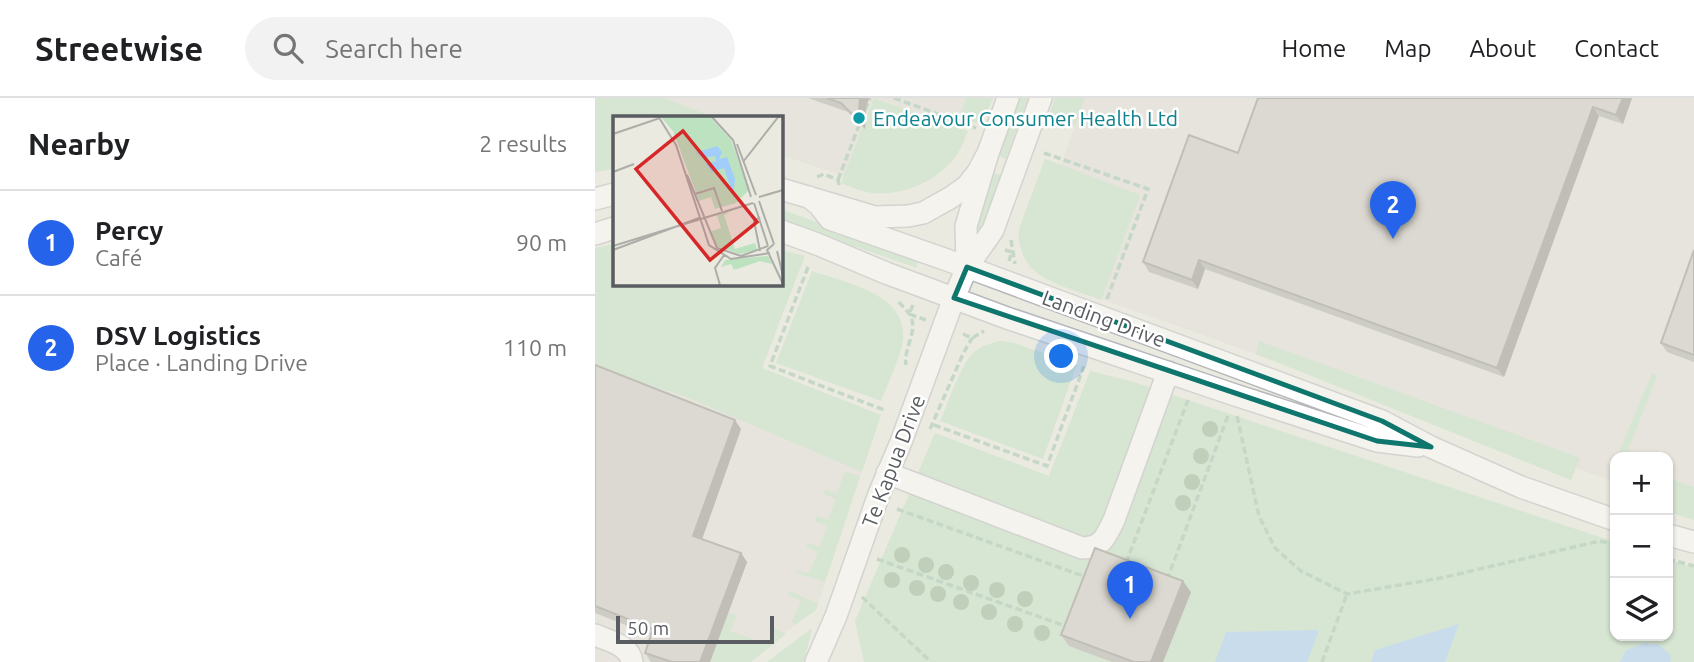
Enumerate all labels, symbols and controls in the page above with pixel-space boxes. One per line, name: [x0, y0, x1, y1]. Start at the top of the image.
search box: [245, 17, 735, 80]
icon: search: [269, 29, 307, 67]
text: Streetwise: [35, 30, 203, 67]
text: Search here: [325, 34, 463, 63]
text: Home: [1281, 35, 1346, 62]
text: Map: [1384, 35, 1431, 62]
text: About: [1469, 35, 1536, 62]
text: Contact: [1574, 35, 1659, 62]
place label: Endeavour Consumer Health Ltd: [873, 106, 1178, 130]
marker: Endeavour Consumer Health Ltd: [851, 110, 867, 126]
inset map: [613, 116, 782, 285]
text: Nearby: [28, 127, 130, 161]
text: 2 results: [479, 131, 567, 156]
pin: 2: [1370, 181, 1416, 239]
text: Percy: [95, 216, 163, 245]
text: 1: [45, 230, 57, 255]
text: 90 m: [516, 230, 567, 255]
text: Café: [95, 245, 142, 270]
street label: Landing Drive: [1039, 285, 1169, 351]
text: DSV Logistics: [95, 321, 261, 350]
text: 2: [45, 335, 57, 360]
text: 110 m: [503, 335, 567, 360]
your location: [1044, 339, 1078, 373]
text: Place · Landing Drive: [95, 350, 308, 375]
street label: Te Kapua Drive: [857, 391, 929, 531]
map controls: [1610, 452, 1673, 641]
button: +: [1610, 452, 1673, 515]
button: −: [1610, 515, 1673, 578]
pin: 1: [1107, 561, 1153, 619]
button: layers: [1610, 578, 1673, 641]
scale bar: [616, 613, 773, 645]
text: 50 m: [627, 617, 669, 639]

